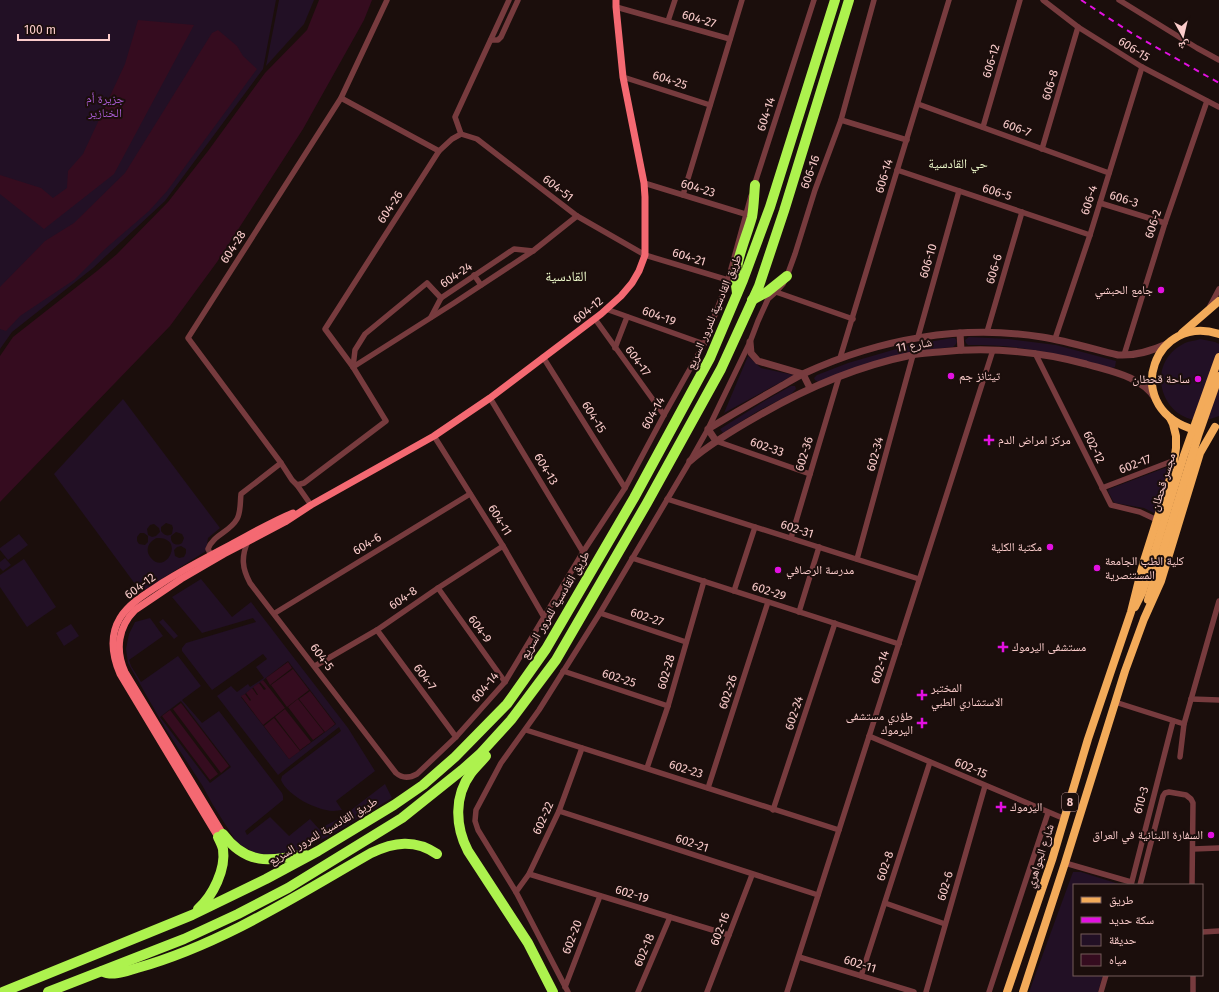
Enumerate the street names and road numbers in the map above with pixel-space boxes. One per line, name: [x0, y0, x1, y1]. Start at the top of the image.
street label: 604-27: [680, 7, 718, 31]
street label: 606-15: [1116, 34, 1152, 64]
street label: 606-12: [979, 42, 1003, 80]
street label: 604-25: [651, 68, 689, 92]
street label: 606-8: [1039, 68, 1061, 102]
street label: 604-14: [754, 95, 778, 133]
street label: 606-7: [1001, 116, 1033, 140]
street label: 606-16: [797, 153, 823, 191]
street label: 606-14: [872, 157, 896, 195]
street label: 604-51: [540, 172, 576, 204]
street label: 604-23: [679, 176, 717, 200]
street label: 606-5: [980, 181, 1014, 203]
street label: 606-4: [1078, 183, 1100, 217]
street label: 604-26: [374, 188, 406, 226]
street label: 606-3: [1108, 188, 1140, 210]
street label: 606-2: [1142, 208, 1164, 240]
street label: 604-28: [217, 228, 249, 266]
street label: 606-10: [916, 242, 940, 280]
street label: 604-21: [670, 245, 708, 269]
street label: طريق القادسية للمرور السريع: [683, 252, 745, 372]
street label: 606-6: [983, 252, 1005, 286]
street label: 604-24: [437, 259, 475, 291]
street label: 604-12: [570, 294, 606, 326]
street label: 604-19: [640, 303, 678, 329]
street label: شارع 11: [895, 335, 933, 356]
street label: 604-17: [622, 343, 654, 379]
street label: 604-14: [638, 394, 668, 432]
street label: 604-15: [579, 399, 609, 435]
street label: 602-12: [1080, 429, 1108, 465]
street label: 602-33: [748, 435, 786, 459]
street label: 602-36: [792, 435, 816, 473]
street label: 602-34: [864, 435, 886, 473]
street label: 604-13: [531, 451, 561, 487]
street label: 602-17: [1117, 451, 1153, 477]
street label: مجسر قحطان: [1148, 451, 1179, 513]
street label: 604-11: [485, 502, 515, 538]
street label: 602-31: [779, 517, 815, 541]
street label: 604-6: [350, 530, 384, 558]
street label: طريق القادسية للمرور السريع: [517, 548, 593, 662]
street label: 604-12: [122, 570, 158, 602]
street label: 602-29: [750, 579, 788, 603]
street label: 604-8: [386, 583, 420, 612]
street label: 602-27: [629, 605, 665, 629]
street label: 604-9: [465, 613, 495, 645]
street label: 604-5: [307, 641, 337, 673]
street label: 602-14: [868, 648, 892, 686]
street label: 602-28: [654, 653, 678, 691]
street label: 604-7: [411, 661, 439, 693]
street label: 602-25: [600, 666, 638, 690]
street label: 604-14: [468, 669, 502, 705]
street label: 602-26: [716, 673, 740, 711]
street label: 602-24: [782, 694, 806, 732]
street label: 602-15: [953, 755, 989, 781]
street label: 602-23: [667, 757, 705, 781]
street label: 610-3: [1131, 785, 1151, 815]
road number: 8: [1062, 793, 1078, 811]
street label: طريق القادسية للمرور السريع: [266, 794, 380, 868]
street label: 602-22: [530, 799, 557, 837]
street label: شارع الجواهري: [1023, 822, 1060, 891]
street label: 602-21: [674, 831, 710, 855]
street label: 602-8: [874, 849, 896, 883]
street label: 602-6: [934, 870, 956, 902]
street label: 602-19: [614, 882, 650, 906]
street label: 602-16: [707, 910, 733, 948]
street label: 602-20: [559, 918, 585, 956]
street label: 602-18: [631, 931, 657, 969]
street label: 602-11: [842, 952, 878, 976]

